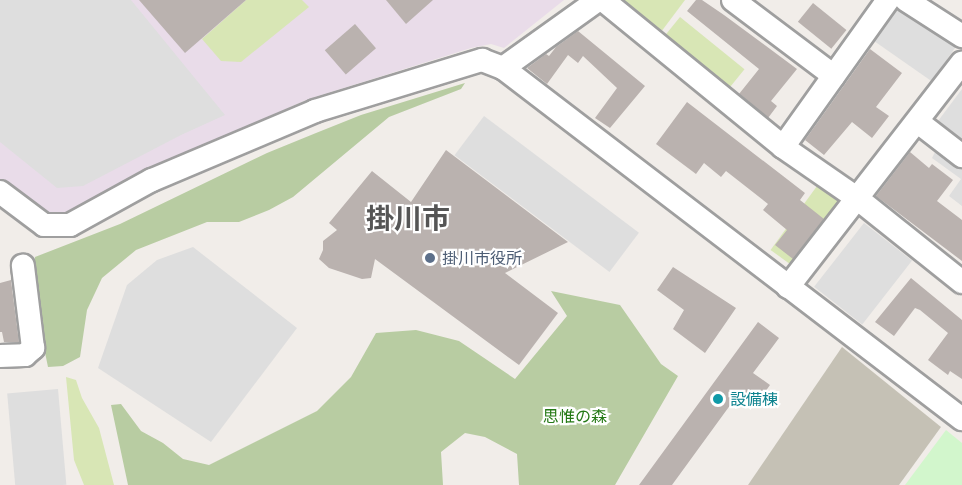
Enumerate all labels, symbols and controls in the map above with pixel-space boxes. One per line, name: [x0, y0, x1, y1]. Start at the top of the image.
district label: 掛川市: [366, 200, 450, 234]
place label: 掛川市役所: [442, 248, 522, 268]
marker: 掛川市役所: [423, 251, 437, 265]
place label: 設備棟: [730, 389, 778, 409]
marker: 設備棟: [711, 392, 725, 406]
park label: 思惟の森: [543, 406, 607, 426]

